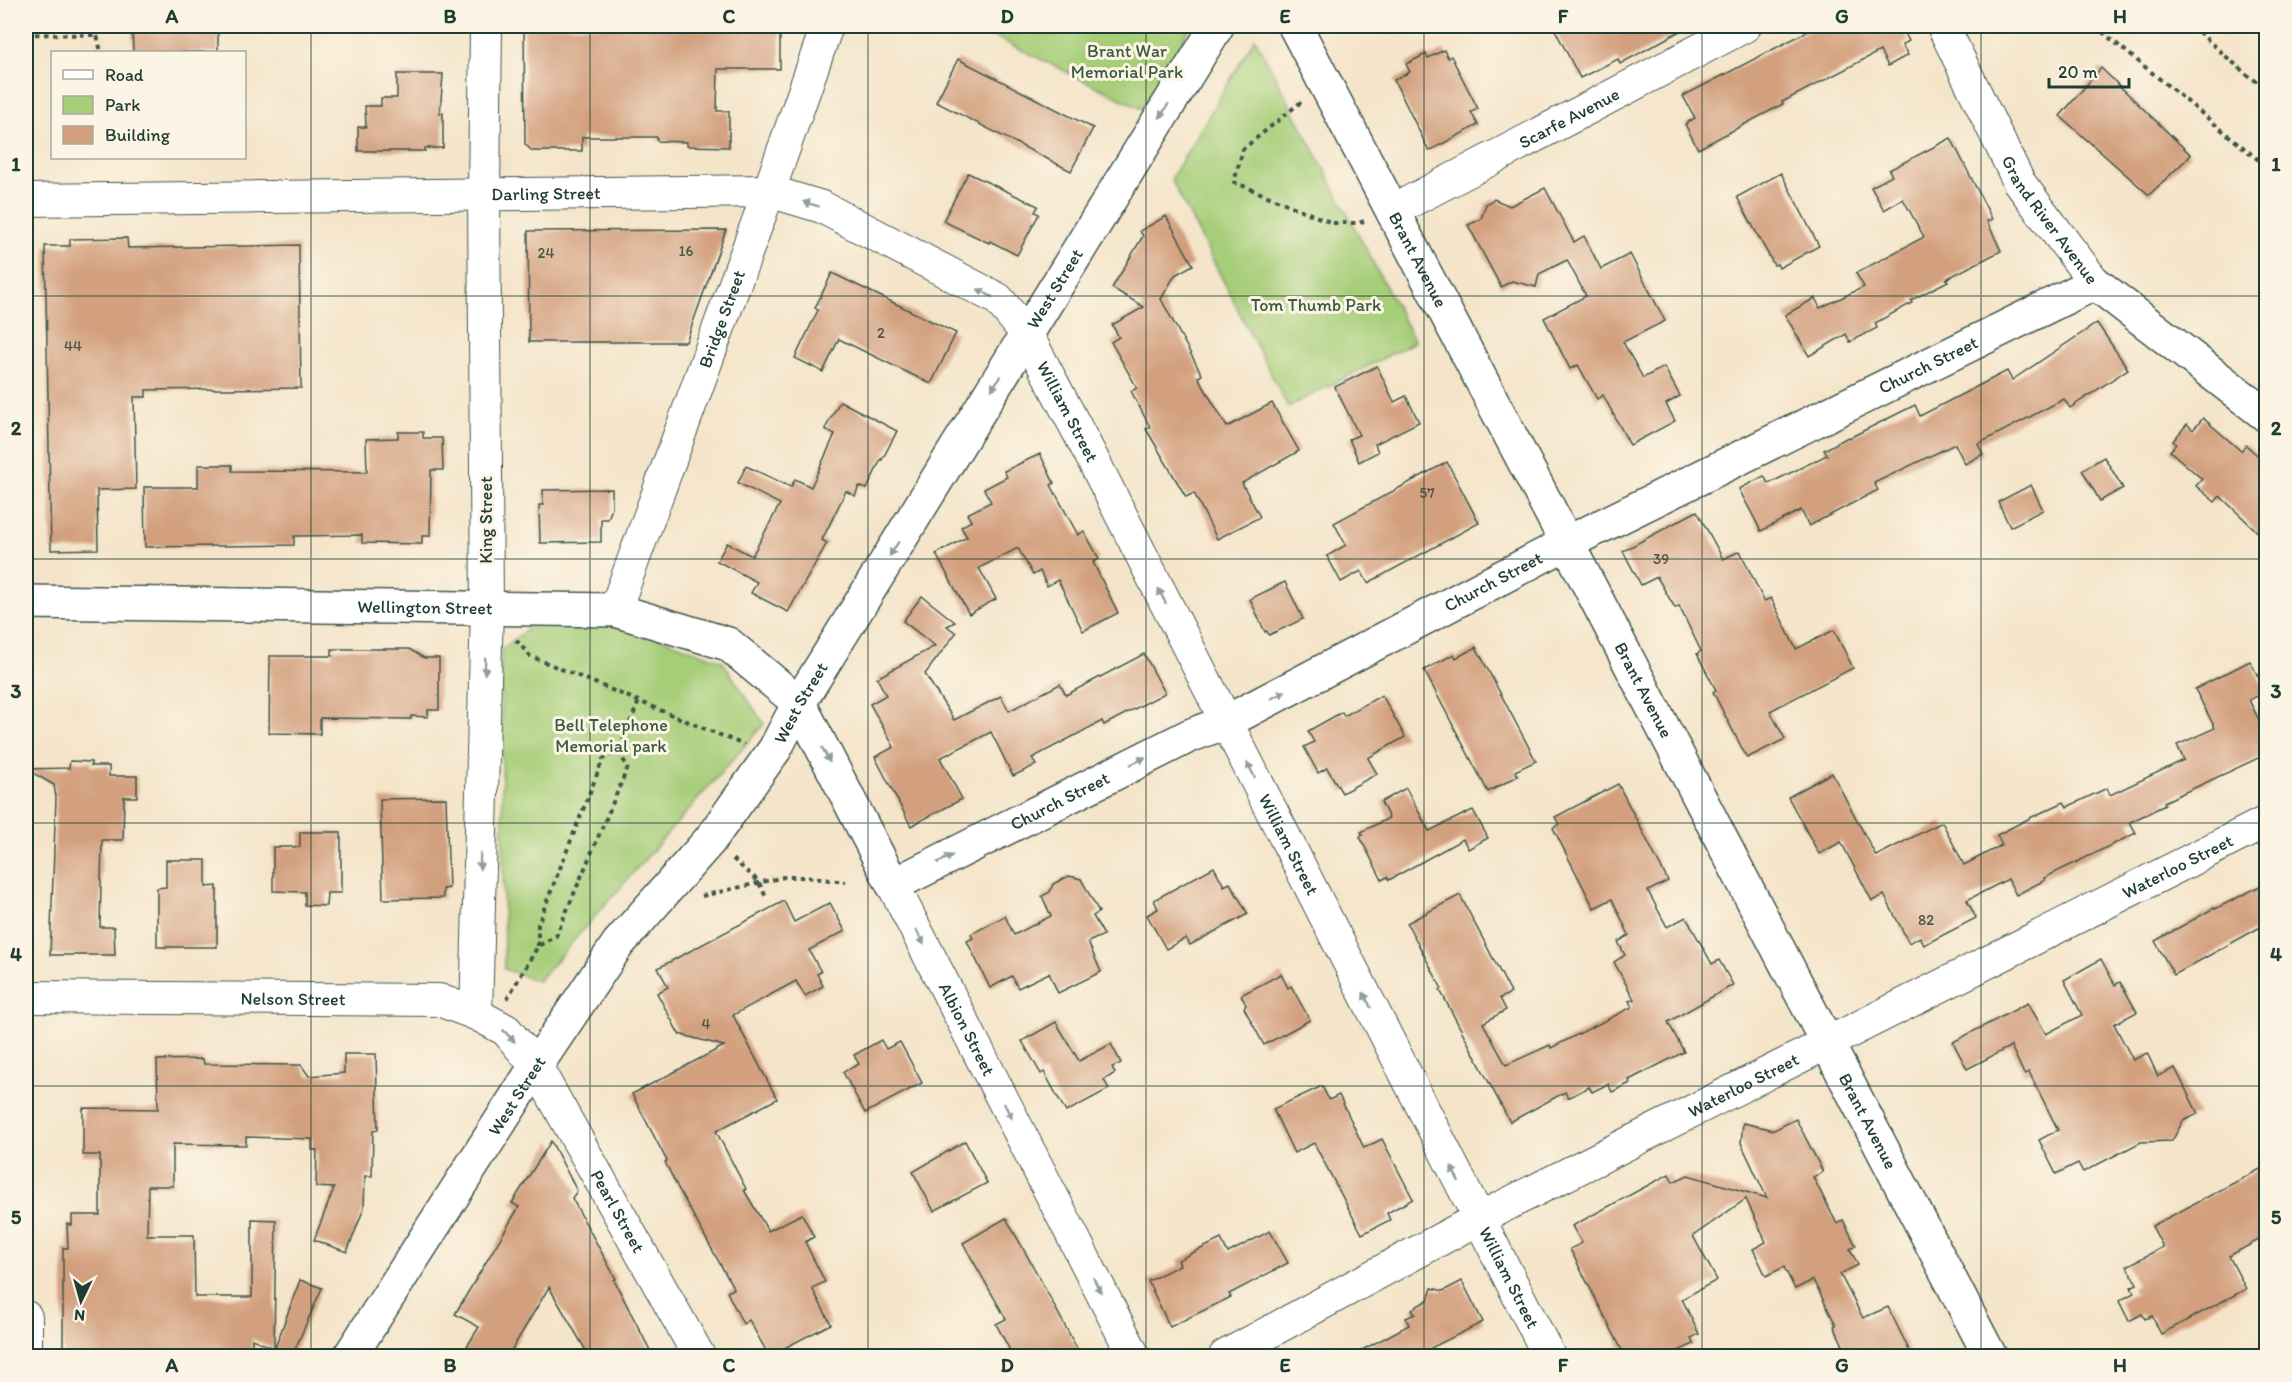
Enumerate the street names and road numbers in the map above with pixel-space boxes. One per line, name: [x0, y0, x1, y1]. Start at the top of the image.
street label: Scarfe Avenue: [1515, 83, 1623, 154]
street label: Grand River Avenue: [1997, 152, 2103, 289]
street label: Darling Street: [491, 182, 601, 205]
street label: Brant Avenue: [1384, 208, 1452, 311]
street label: West Street: [1022, 244, 1088, 333]
street label: Bridge Street: [694, 267, 750, 371]
street label: Church Street: [1875, 331, 1982, 399]
street label: William Street: [1032, 357, 1103, 466]
street label: King Street: [475, 476, 497, 564]
street label: Church Street: [1440, 547, 1546, 617]
street label: Wellington Street: [357, 595, 493, 619]
street label: Brant Avenue: [1610, 638, 1678, 742]
street label: West Street: [769, 658, 833, 747]
street label: Church Street: [1007, 767, 1113, 835]
street label: William Street: [1254, 790, 1324, 899]
street label: Waterloo Street: [2118, 829, 2237, 904]
street label: Albion Street: [934, 979, 1000, 1080]
street label: Nelson Street: [240, 988, 346, 1010]
street label: Waterloo Street: [1684, 1048, 1803, 1122]
street label: West Street: [483, 1052, 551, 1140]
street label: Brant Avenue: [1834, 1070, 1902, 1173]
street label: Pearl Street: [586, 1166, 650, 1257]
street label: William Street: [1474, 1223, 1544, 1332]

